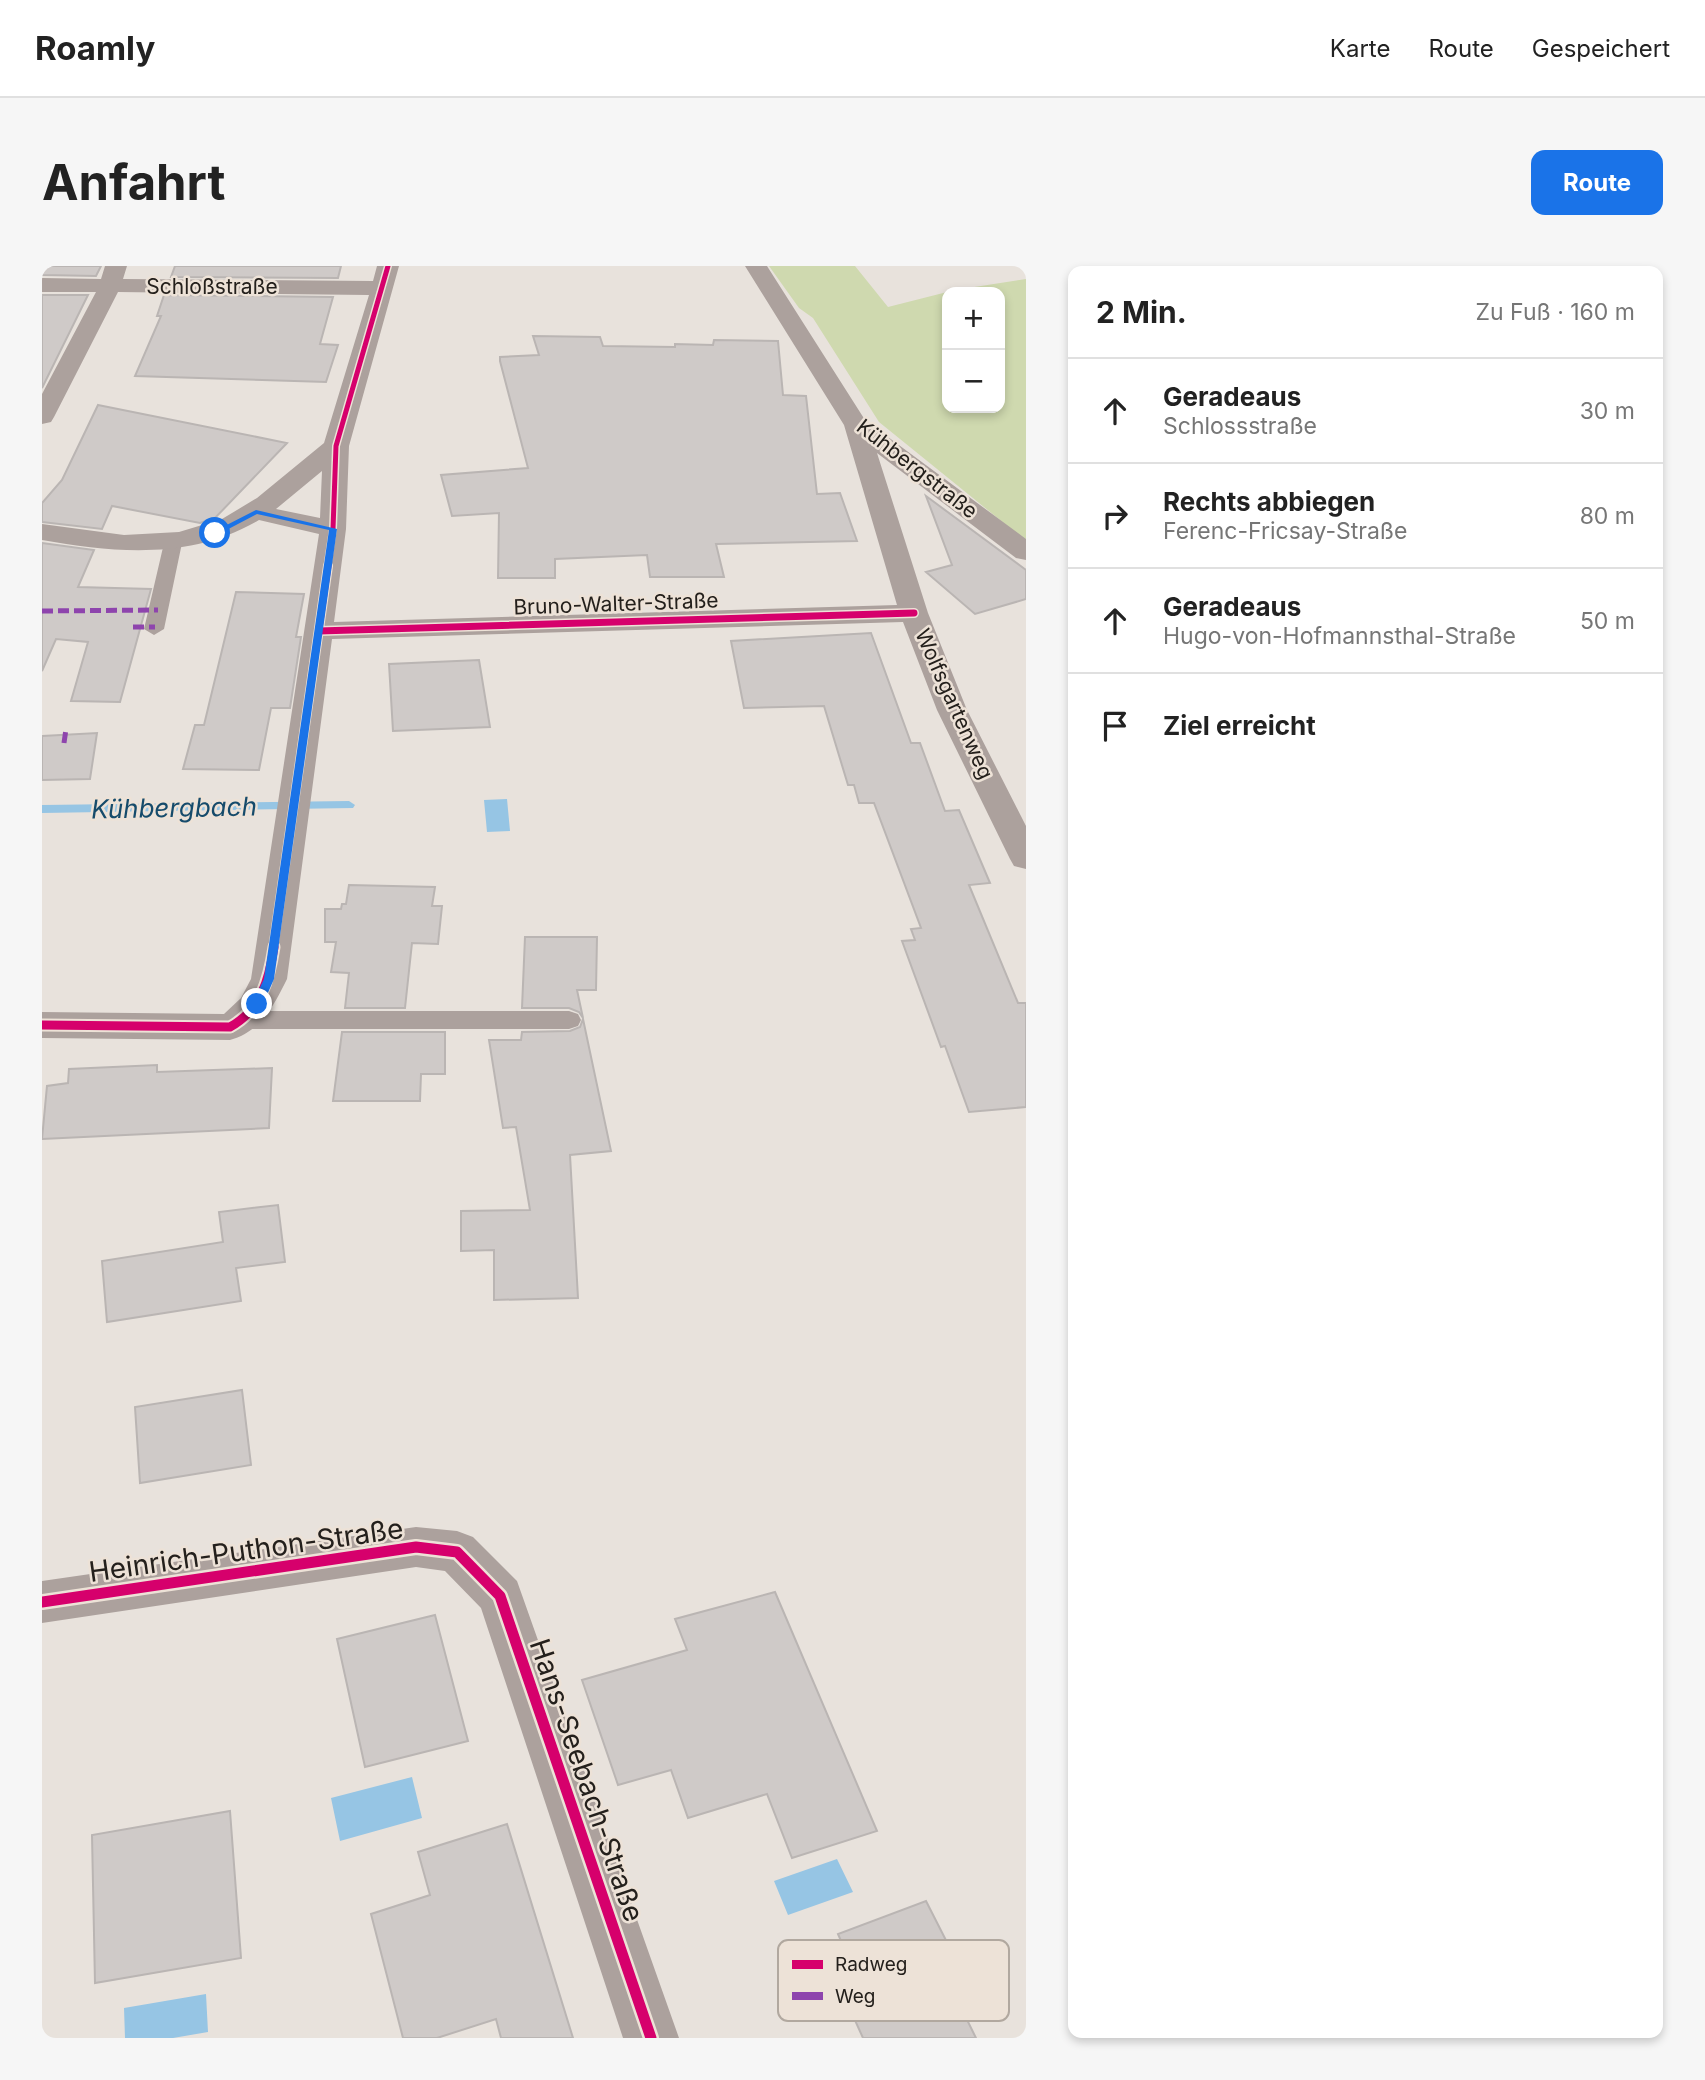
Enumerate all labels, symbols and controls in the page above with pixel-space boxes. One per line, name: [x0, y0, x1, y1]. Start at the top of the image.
text: Roamly: [35, 28, 155, 68]
text: Karte: [1330, 34, 1390, 63]
text: Route: [1428, 34, 1494, 63]
text: Gespeichert: [1532, 34, 1670, 63]
button: Route: [1531, 150, 1663, 215]
text: Anfahrt: [42, 153, 225, 212]
street label: Schloßstraße: [146, 274, 278, 299]
map controls: [942, 287, 1005, 413]
button: +: [942, 287, 1005, 350]
text: 2 Min.: [1096, 294, 1187, 330]
text: Zu Fuß · 160 m: [1476, 298, 1635, 326]
button: −: [942, 350, 1005, 413]
text: Geradeaus: [1163, 381, 1301, 412]
icon: ahead: [1096, 392, 1134, 430]
text: 30 m: [1580, 397, 1635, 425]
text: Schlossstraße: [1163, 412, 1317, 440]
street label: Kühbergstraße: [852, 414, 983, 524]
text: Rechts abbiegen: [1163, 486, 1375, 517]
icon: right: [1096, 497, 1134, 535]
text: 80 m: [1580, 502, 1635, 530]
route start: [199, 517, 230, 548]
text: Ferenc-Fricsay-Straße: [1163, 517, 1407, 545]
street label: Bruno-Walter-Straße: [513, 587, 719, 620]
text: Geradeaus: [1163, 591, 1301, 622]
icon: ahead: [1096, 602, 1134, 640]
text: 50 m: [1580, 607, 1635, 635]
text: Hugo-von-Hofmannsthal-Straße: [1163, 622, 1516, 650]
street label: Wolfsgartenweg: [910, 625, 999, 783]
icon: arrive: [1096, 707, 1134, 745]
text: Ziel erreicht: [1163, 710, 1316, 741]
water label: Kühbergbach: [91, 791, 257, 824]
route end: [241, 988, 272, 1019]
street label: Heinrich-Puthon-Straße: [87, 1511, 405, 1589]
street label: Hans-Seebach-Straße: [523, 1634, 651, 1926]
legend: [778, 1940, 1009, 2021]
text: Radweg: [835, 1953, 907, 1976]
text: Weg: [835, 1985, 876, 2008]

